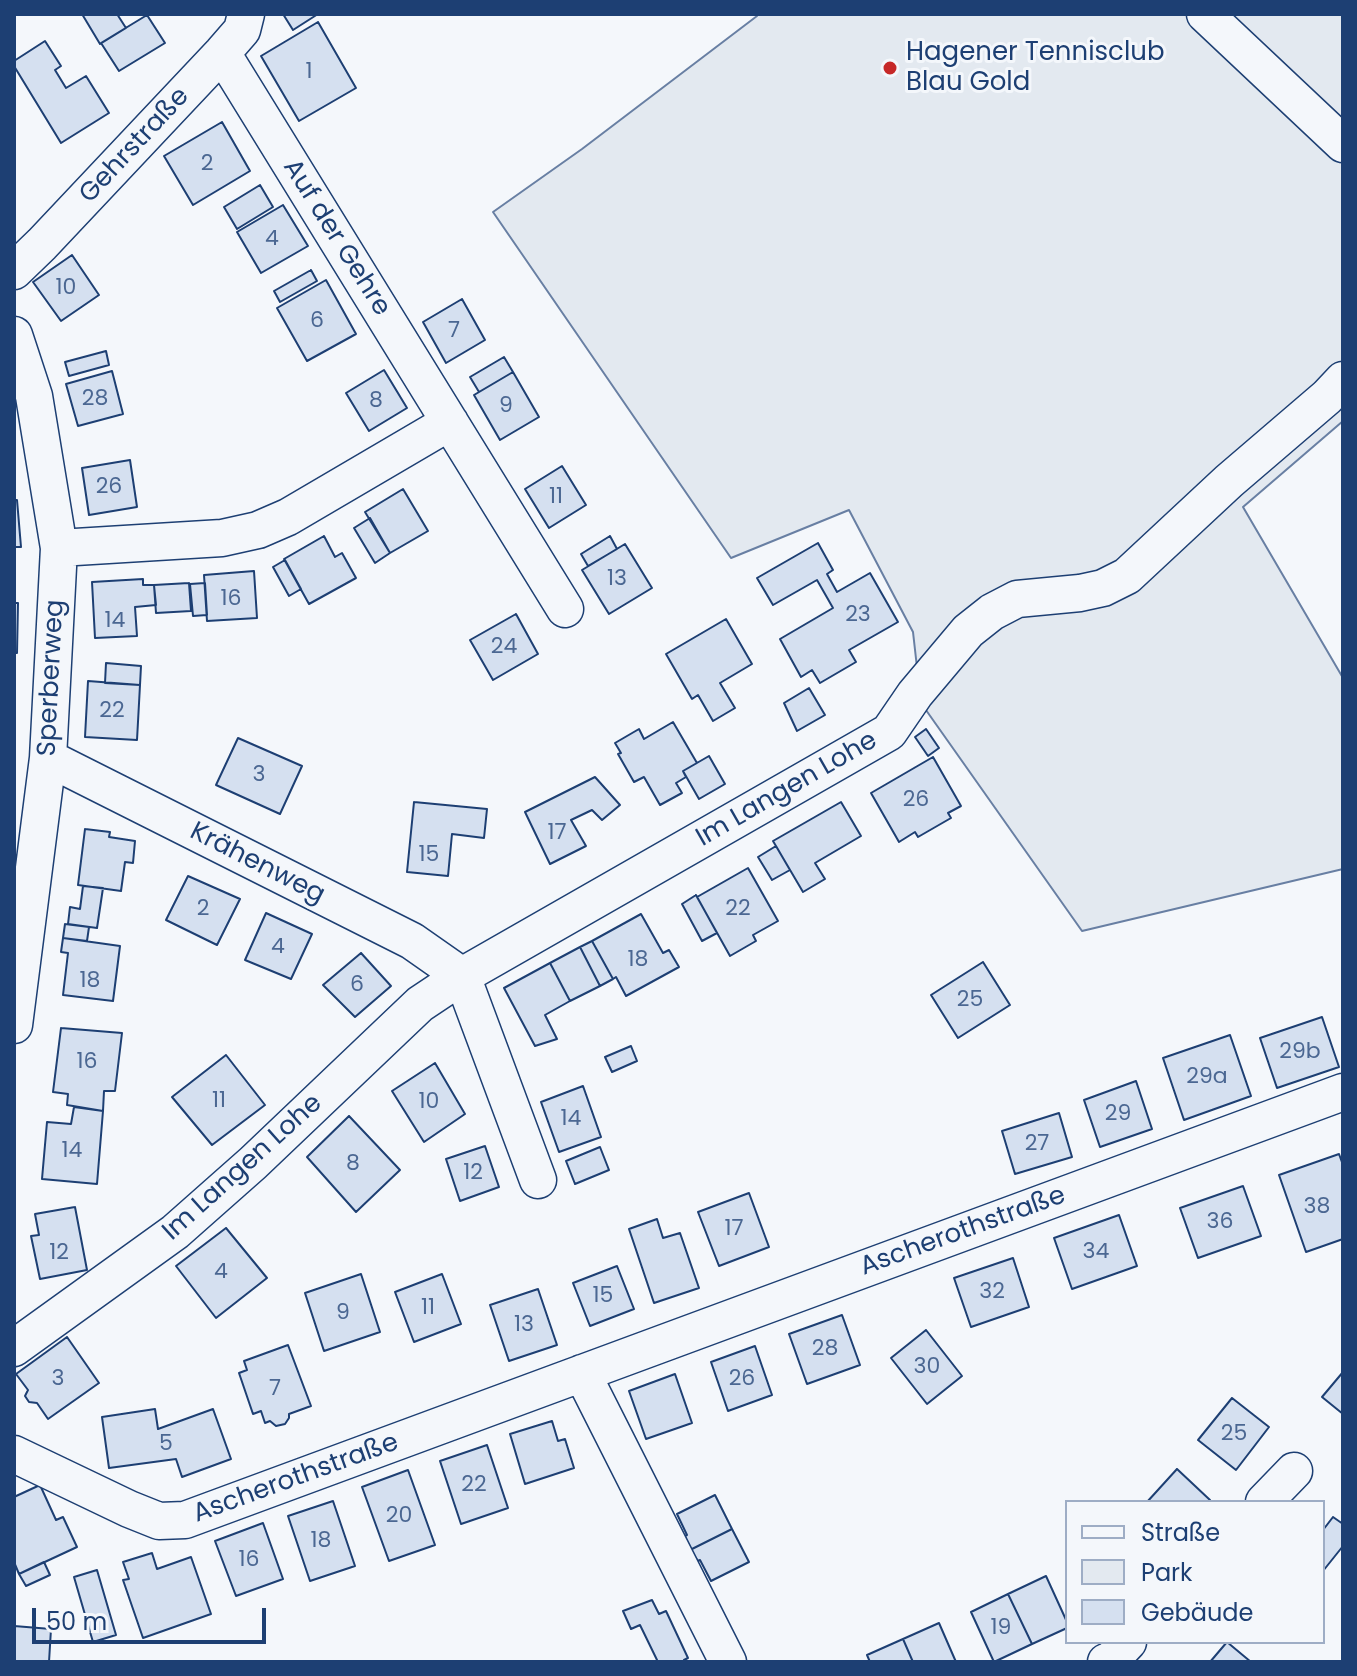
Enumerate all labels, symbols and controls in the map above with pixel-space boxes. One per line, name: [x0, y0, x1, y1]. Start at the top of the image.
place label: Hagener Tennisclub Blau Gold: [906, 37, 1164, 98]
house number: 1: [305, 59, 313, 85]
marker: Hagener Tennisclub Blau Gold: [881, 59, 899, 77]
street label: Gehrstraße: [74, 82, 196, 210]
house number: 2: [201, 151, 213, 177]
street label: Auf der Gehre: [275, 154, 397, 322]
house number: 4: [265, 226, 279, 252]
house number: 10: [56, 275, 76, 301]
house number: 6: [310, 308, 324, 334]
house number: 7: [448, 318, 460, 344]
house number: 28: [82, 386, 108, 412]
house number: 8: [369, 388, 383, 414]
house number: 9: [499, 393, 513, 419]
house number: 26: [96, 474, 122, 500]
house number: 11: [549, 484, 563, 510]
house number: 13: [607, 566, 627, 592]
house number: 16: [220, 586, 242, 612]
street label: Sperberweg: [32, 599, 72, 757]
house number: 23: [845, 602, 871, 628]
house number: 14: [105, 608, 125, 634]
house number: 24: [491, 634, 517, 660]
house number: 22: [99, 698, 125, 724]
street label: Im Langen Lohe: [691, 726, 883, 854]
house number: 3: [253, 762, 265, 788]
house number: 26: [903, 787, 929, 813]
street label: Krähenweg: [184, 817, 330, 911]
house number: 17: [547, 820, 567, 846]
house number: 15: [419, 842, 439, 868]
house number: 2: [197, 896, 209, 922]
house number: 22: [725, 896, 751, 922]
house number: 4: [271, 934, 285, 960]
house number: 18: [628, 947, 648, 973]
house number: 18: [80, 968, 100, 994]
house number: 6: [350, 972, 364, 998]
house number: 25: [957, 987, 983, 1013]
house number: 29b: [1279, 1039, 1321, 1065]
house number: 16: [76, 1049, 98, 1075]
house number: 29a: [1186, 1064, 1228, 1090]
street label: Im Langen Lohe: [157, 1088, 329, 1248]
house number: 11: [212, 1088, 226, 1114]
house number: 10: [419, 1089, 439, 1115]
house number: 29: [1105, 1101, 1131, 1127]
house number: 14: [561, 1106, 581, 1132]
house number: 27: [1025, 1131, 1049, 1157]
house number: 14: [62, 1138, 82, 1164]
house number: 8: [346, 1151, 360, 1177]
house number: 12: [463, 1160, 483, 1186]
street label: Ascherothstraße: [856, 1180, 1070, 1284]
house number: 38: [1304, 1194, 1330, 1220]
house number: 36: [1207, 1209, 1233, 1235]
house number: 17: [724, 1216, 744, 1242]
house number: 34: [1083, 1239, 1109, 1265]
house number: 12: [49, 1240, 69, 1266]
house number: 4: [214, 1259, 228, 1285]
house number: 32: [979, 1279, 1005, 1305]
house number: 15: [593, 1283, 613, 1309]
house number: 11: [421, 1295, 435, 1321]
house number: 9: [336, 1300, 350, 1326]
house number: 13: [514, 1312, 534, 1338]
house number: 28: [812, 1336, 838, 1362]
house number: 30: [914, 1354, 940, 1380]
house number: 3: [52, 1366, 64, 1392]
house number: 26: [729, 1366, 755, 1392]
house number: 7: [269, 1376, 281, 1402]
house number: 25: [1221, 1421, 1247, 1447]
street label: Ascherothstraße: [189, 1427, 403, 1531]
house number: 5: [159, 1431, 173, 1457]
house number: 22: [461, 1472, 487, 1498]
legend: [1065, 1500, 1325, 1644]
house number: 20: [386, 1503, 412, 1529]
text: Straße: [1141, 1516, 1220, 1549]
house number: 18: [311, 1528, 331, 1554]
house number: 16: [238, 1547, 260, 1573]
text: Park: [1141, 1556, 1192, 1589]
scale bar: [36, 1592, 270, 1642]
text: Gebäude: [1141, 1596, 1253, 1629]
text: 50 m: [46, 1605, 107, 1638]
house number: 19: [991, 1615, 1011, 1641]

